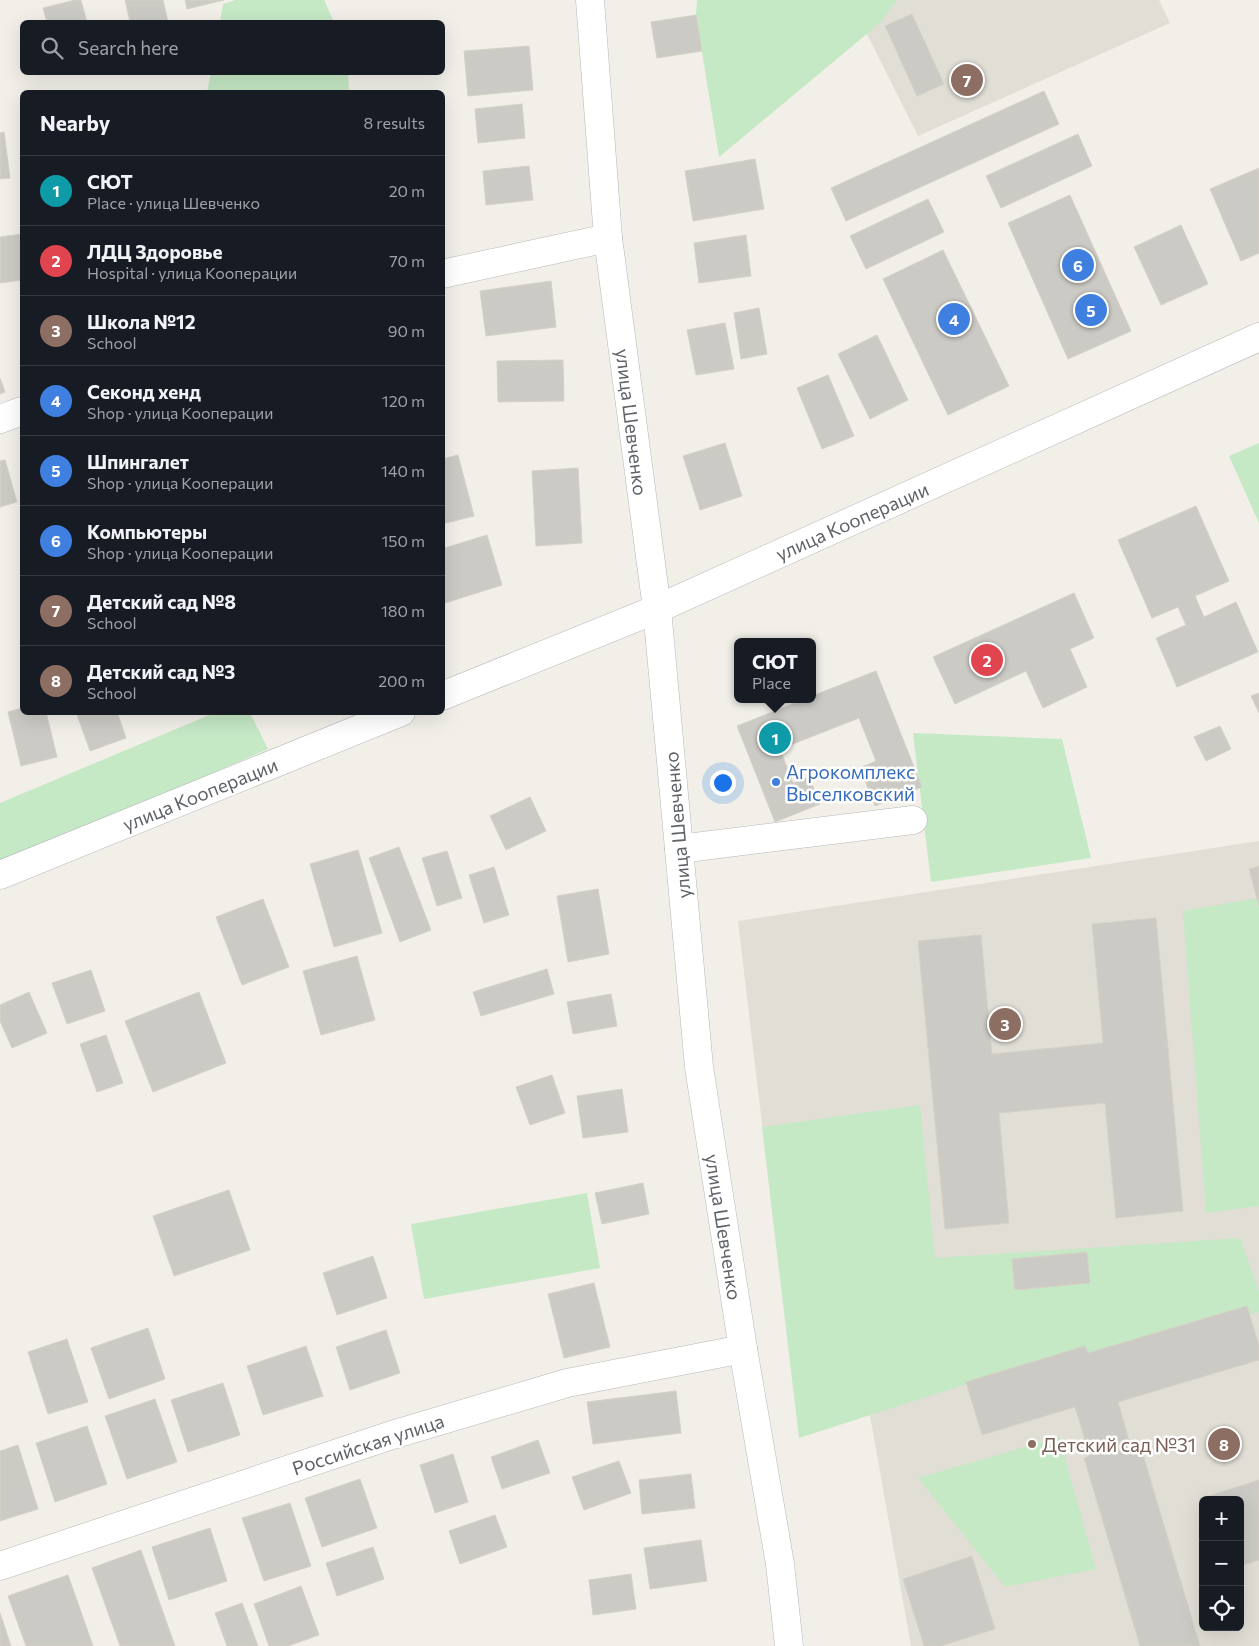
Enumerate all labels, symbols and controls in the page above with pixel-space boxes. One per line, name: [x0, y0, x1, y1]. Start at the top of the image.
search box: [20, 20, 445, 75]
icon: search: [38, 34, 66, 62]
text: Search here: [78, 36, 178, 59]
pin: 7: [951, 61, 983, 99]
text: Nearby: [40, 110, 110, 135]
text: 8 results: [364, 113, 425, 132]
text: СЮТ: [87, 170, 133, 193]
text: 1: [52, 181, 60, 200]
text: 20 m: [389, 181, 425, 200]
text: Place · улица Шевченко: [87, 193, 260, 212]
text: ЛДЦ Здоровье: [87, 240, 223, 263]
pin: 6: [1062, 246, 1094, 284]
text: 2: [51, 251, 61, 270]
text: 70 m: [389, 251, 425, 270]
text: Hospital · улица Кооперации: [87, 263, 297, 282]
pin: 5: [1075, 291, 1107, 329]
pin: 4: [938, 300, 970, 338]
text: Школа №12: [87, 310, 195, 333]
text: 3: [51, 321, 61, 340]
text: 90 m: [388, 321, 425, 340]
text: School: [87, 333, 137, 352]
street label: улица Шевченко: [612, 347, 652, 497]
text: Секонд хенд: [87, 380, 201, 403]
text: 4: [51, 391, 61, 410]
text: 120 m: [382, 391, 425, 410]
text: Shop · улица Кооперации: [87, 403, 273, 422]
text: Шпингалет: [87, 450, 189, 473]
text: 5: [51, 461, 61, 480]
text: 140 m: [381, 461, 425, 480]
text: Shop · улица Кооперации: [87, 473, 273, 492]
street label: улица Кооперации: [772, 477, 932, 565]
text: Компьютеры: [87, 520, 207, 543]
text: 6: [51, 531, 61, 550]
text: 150 m: [382, 531, 425, 550]
text: Shop · улица Кооперации: [87, 543, 273, 562]
text: Детский сад №8: [87, 590, 236, 613]
text: 7: [52, 601, 60, 620]
text: 180 m: [381, 601, 425, 620]
text: School: [87, 613, 137, 632]
popup: [734, 638, 816, 703]
pin: 2: [971, 641, 1003, 679]
text: СЮТ: [752, 650, 798, 673]
text: Детский сад №3: [87, 660, 235, 683]
text: 8: [51, 671, 61, 690]
text: 200 m: [378, 671, 425, 690]
text: Place: [752, 673, 791, 692]
text: School: [87, 683, 137, 702]
pin: 1: [759, 719, 791, 757]
street label: улица Шевченко: [659, 750, 695, 900]
street label: улица Кооперации: [119, 752, 281, 836]
place label: Агрокомплекс Выселковский: [786, 760, 915, 805]
your location: [710, 770, 736, 796]
marker: Агрокомплекс Выселковский: [770, 776, 782, 788]
pin: 3: [989, 1005, 1021, 1043]
street label: улица Шевченко: [701, 1152, 747, 1302]
street label: Российская улица: [289, 1409, 447, 1479]
pin: 8: [1208, 1425, 1240, 1463]
place label: Детский сад №31: [1042, 1433, 1196, 1456]
marker: Детский сад №31: [1026, 1438, 1038, 1450]
map controls: [1199, 1496, 1244, 1631]
button: +: [1199, 1496, 1244, 1541]
button: −: [1199, 1541, 1244, 1586]
button: locate: [1199, 1586, 1244, 1631]

